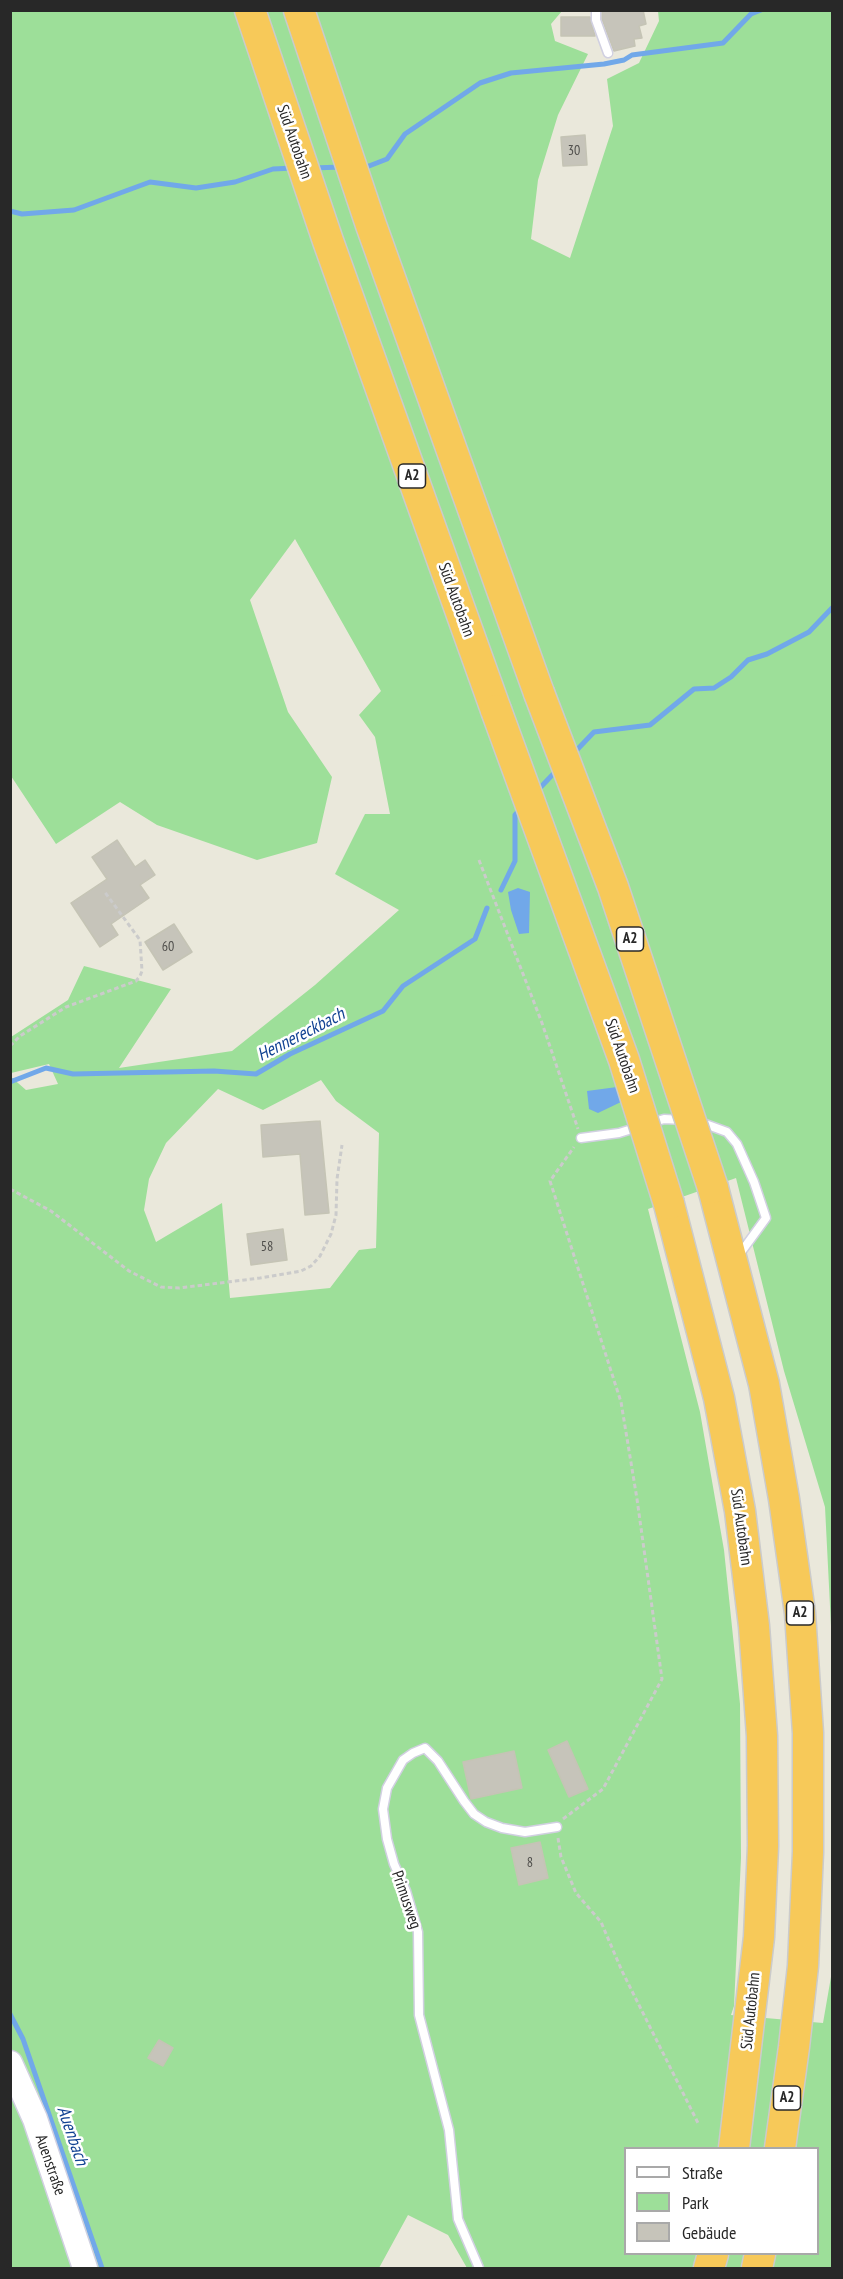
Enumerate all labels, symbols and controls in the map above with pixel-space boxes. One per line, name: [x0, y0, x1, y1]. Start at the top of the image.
street label: Süd Autobahn: [272, 102, 316, 182]
house number: 30: [568, 143, 580, 159]
road number: A2: [398, 464, 426, 488]
street label: Süd Autobahn: [434, 560, 478, 640]
road number: A2: [616, 927, 644, 951]
house number: 60: [162, 939, 174, 955]
water label: Hennereckbach: [254, 1004, 348, 1066]
street label: Süd Autobahn: [600, 1016, 644, 1096]
house number: 58: [261, 1239, 273, 1255]
street label: Süd Autobahn: [726, 1487, 756, 1567]
road number: A2: [786, 1601, 814, 1625]
house number: 8: [527, 1855, 533, 1871]
street label: Primusweg: [387, 1868, 425, 1932]
street label: Süd Autobahn: [737, 1972, 765, 2050]
road number: A2: [774, 2086, 800, 2110]
water label: Auenbach: [52, 2104, 92, 2168]
street label: Auenstraße: [31, 2132, 69, 2198]
legend: [624, 2147, 819, 2255]
text: Straße: [682, 2161, 723, 2184]
text: Park: [682, 2191, 709, 2214]
text: Gebäude: [682, 2221, 736, 2244]

